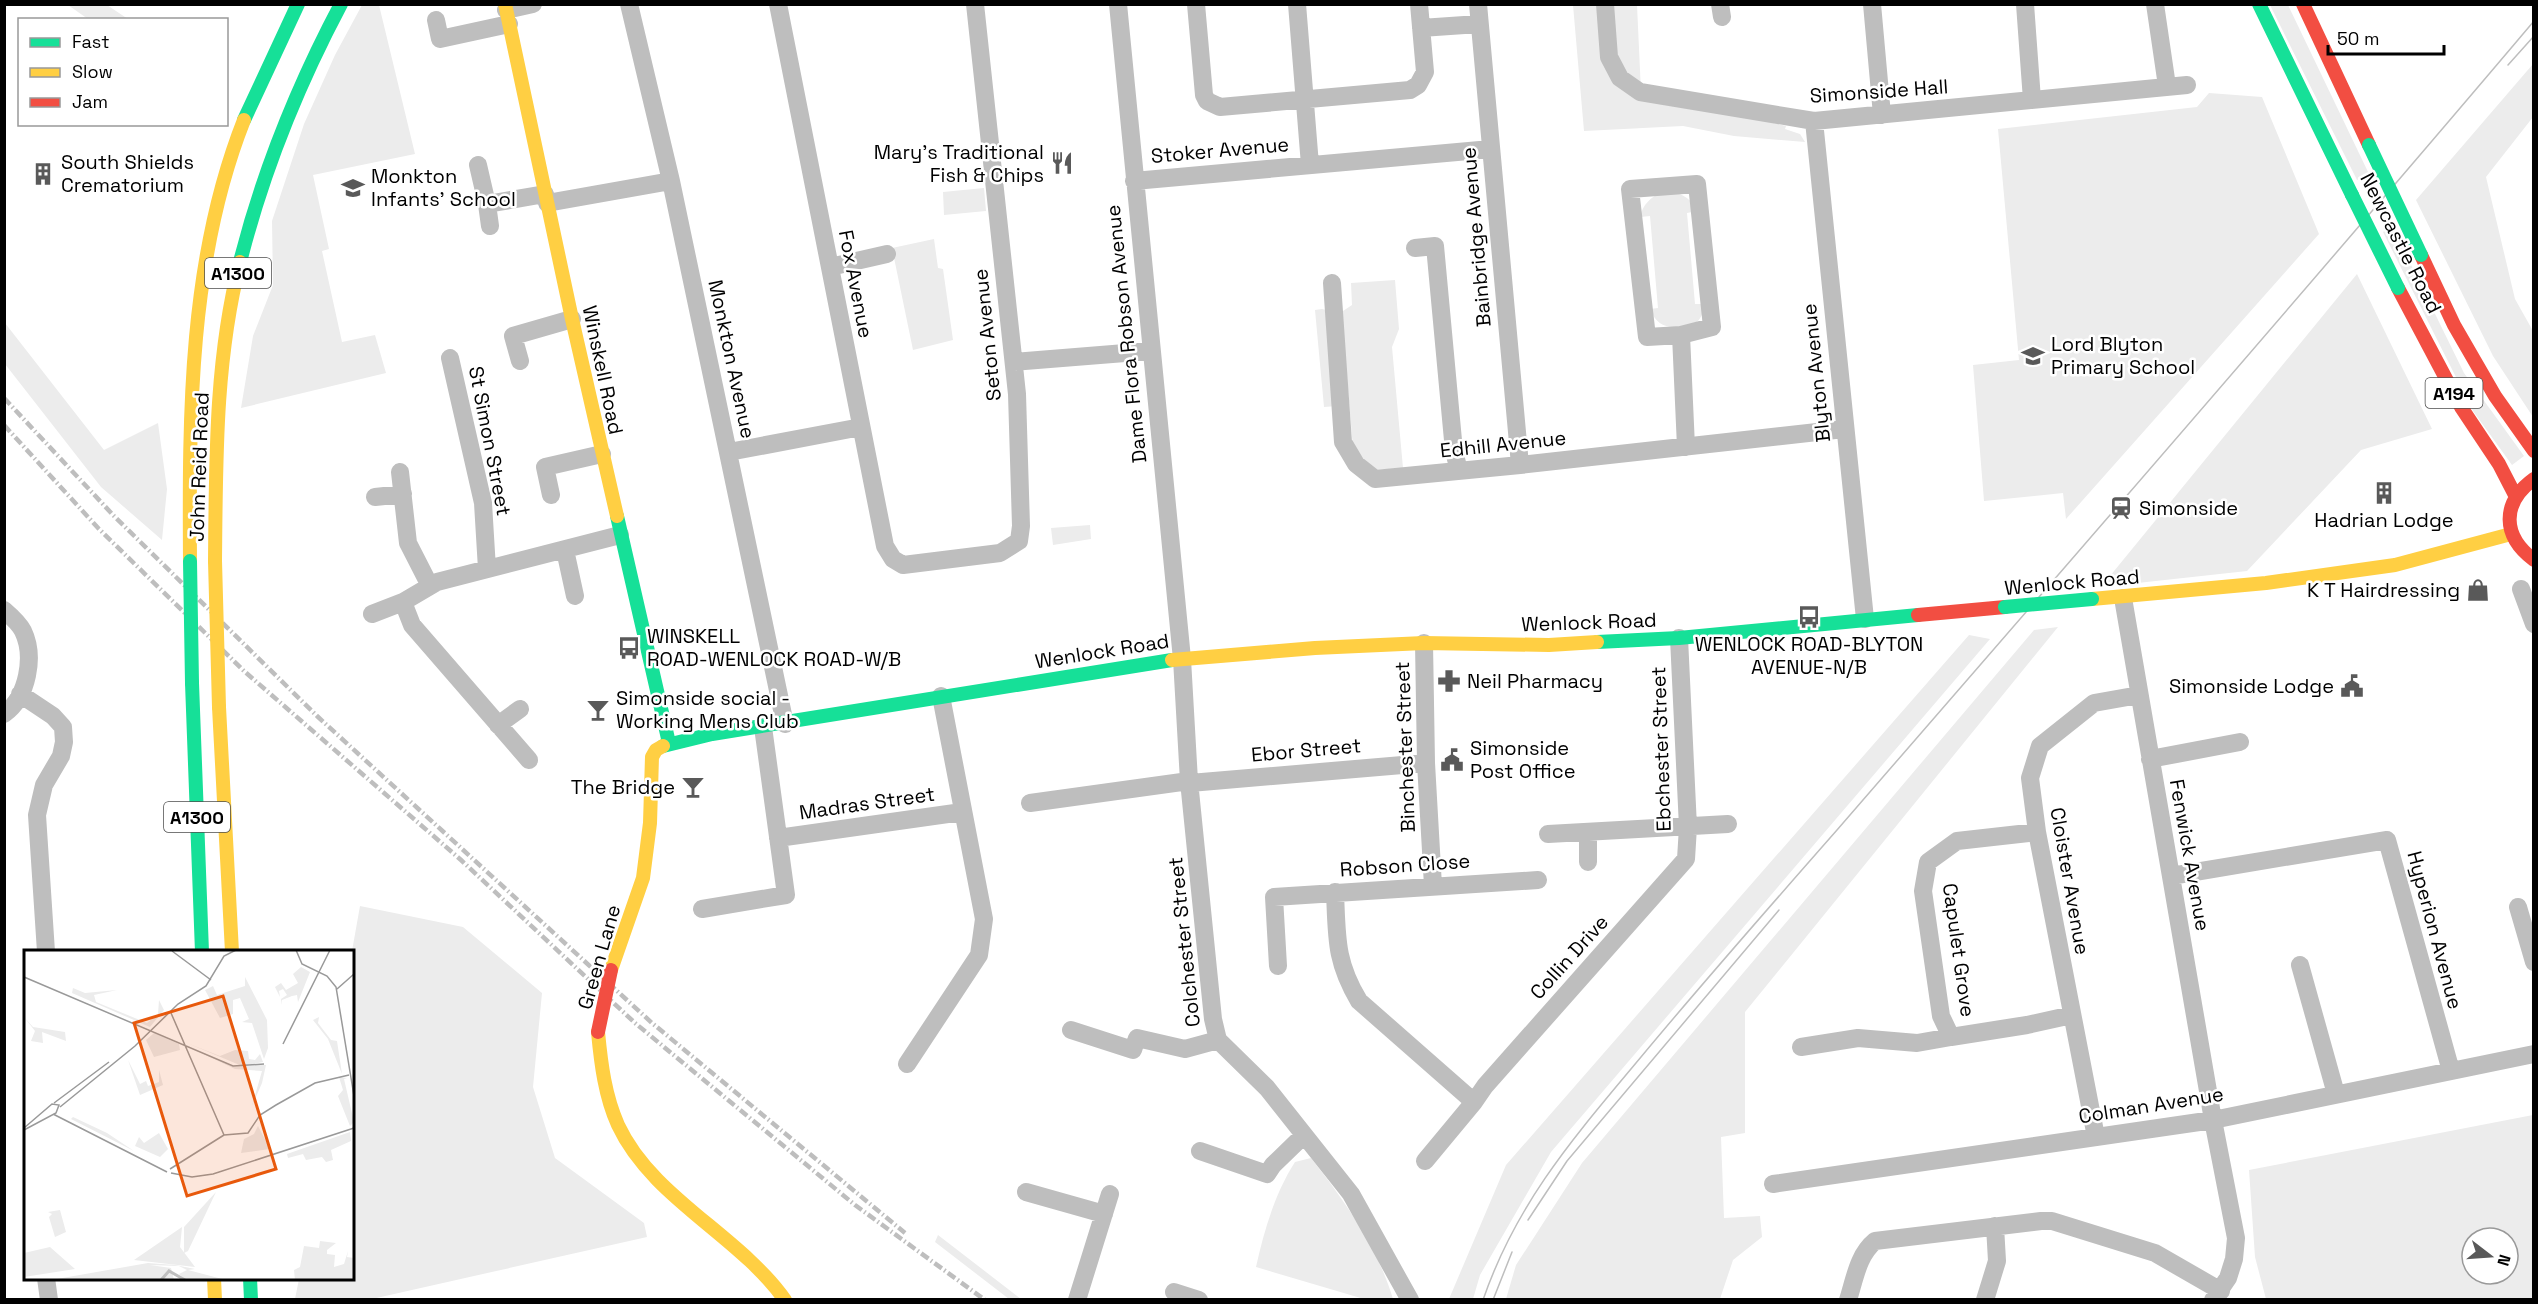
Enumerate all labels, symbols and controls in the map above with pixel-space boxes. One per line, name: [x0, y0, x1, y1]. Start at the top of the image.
legend: [18, 18, 228, 126]
scale bar: [2328, 18, 2444, 56]
text: 50 m: [2337, 27, 2379, 50]
text: Fast: [72, 30, 109, 53]
text: Slow: [72, 60, 113, 83]
street label: Simonside Hall: [1809, 73, 1949, 109]
text: Jam: [72, 90, 108, 113]
street label: Stoker Avenue: [1150, 131, 1290, 169]
place label: Mary's Traditional Fish & Chips: [874, 139, 1044, 188]
street label: Bainbridge Avenue: [1455, 146, 1497, 328]
place label: South Shields Crematorium: [61, 149, 194, 198]
restaurant icon: Mary's Traditional Fish & Chips: [1049, 150, 1075, 176]
building icon: South Shields Crematorium: [30, 161, 56, 187]
place label: Monkton Infants' School: [371, 163, 516, 212]
street label: Newcastle Road: [2354, 168, 2448, 318]
school or university icon: Monkton Infants' School: [340, 175, 366, 201]
street label: Dame Flora Robson Avenue: [1100, 204, 1152, 464]
street label: Fox Avenue: [833, 228, 879, 340]
road number: A1300: [205, 258, 271, 288]
street label: Seton Avenue: [967, 268, 1007, 402]
street label: Monkton Avenue: [702, 277, 762, 441]
street label: Blyton Avenue: [1796, 302, 1836, 444]
street label: Winskell Road: [577, 303, 629, 437]
place label: Lord Blyton Primary School: [2051, 331, 2195, 380]
school or university icon: Lord Blyton Primary School: [2020, 343, 2046, 369]
street label: St Simon Street: [463, 364, 517, 518]
road number: A194: [2426, 378, 2482, 408]
street label: John Reid Road: [183, 392, 215, 542]
street label: Edhill Avenue: [1439, 424, 1567, 464]
building icon: Hadrian Lodge: [2371, 480, 2397, 506]
station icon: Simonside: [2108, 495, 2134, 521]
place label: Simonside: [2139, 495, 2238, 521]
place label: Hadrian Lodge: [2314, 507, 2454, 533]
street label: Wenlock Road: [2003, 563, 2141, 601]
place label: K T Hairdressing: [2307, 577, 2460, 603]
shop icon: K T Hairdressing: [2465, 577, 2491, 603]
bus stop icon: WENLOCK ROAD-BLYTON AVENUE-N/B: [1796, 604, 1822, 630]
street label: Wenlock Road: [1521, 607, 1657, 637]
place label: WINSKELL ROAD-WENLOCK ROAD-W/B: [647, 623, 901, 672]
street label: Wenlock Road: [1033, 628, 1171, 674]
place label: WENLOCK ROAD-BLYTON AVENUE-N/B: [1695, 631, 1923, 680]
bus stop icon: WINSKELL ROAD-WENLOCK ROAD-W/B: [616, 635, 642, 661]
street label: Binchester Street: [1389, 661, 1421, 833]
street label: Ebchester Street: [1645, 666, 1677, 832]
pharmacy icon: Neil Pharmacy: [1436, 668, 1462, 694]
place label: Neil Pharmacy: [1467, 668, 1603, 694]
place label: Simonside Lodge: [2169, 673, 2334, 699]
public building icon: Simonside Lodge: [2339, 673, 2365, 699]
place label: Simonside social - Working Mens Club: [616, 685, 799, 734]
bar icon: Simonside social - Working Mens Club: [585, 697, 611, 723]
street label: Ebor Street: [1250, 732, 1362, 768]
place label: Simonside Post Office: [1470, 735, 1576, 784]
public building icon: Simonside Post Office: [1439, 747, 1465, 773]
place label: The Bridge: [571, 774, 675, 800]
bar icon: The Bridge: [680, 774, 706, 800]
street label: Fenwick Avenue: [2164, 777, 2216, 933]
street label: Madras Street: [797, 781, 937, 825]
road number: A1300: [164, 802, 230, 832]
street label: Cloister Avenue: [2044, 805, 2096, 957]
street label: Robson Close: [1339, 847, 1471, 883]
street label: Hyperion Avenue: [2401, 848, 2469, 1012]
street label: Colchester Street: [1162, 856, 1206, 1028]
street label: Capulet Grove: [1937, 881, 1981, 1019]
street label: Green Lane: [572, 902, 626, 1012]
street label: Collin Drive: [1524, 909, 1614, 1005]
inset map: [24, 950, 354, 1280]
street label: Colman Avenue: [2077, 1081, 2225, 1129]
north arrow: [2460, 1226, 2520, 1286]
text: N: [2492, 1252, 2515, 1268]

